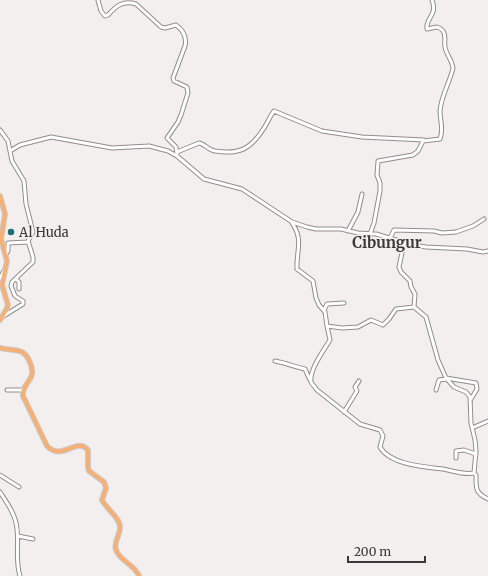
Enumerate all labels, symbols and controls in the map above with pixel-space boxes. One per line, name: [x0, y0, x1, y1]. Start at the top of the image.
place label: Al Huda: [18, 224, 69, 241]
marker: Al Huda: [6, 227, 16, 237]
district label: Cibungur: [352, 233, 422, 252]
scale bar: [348, 538, 425, 564]
text: 200 m: [354, 544, 391, 559]

